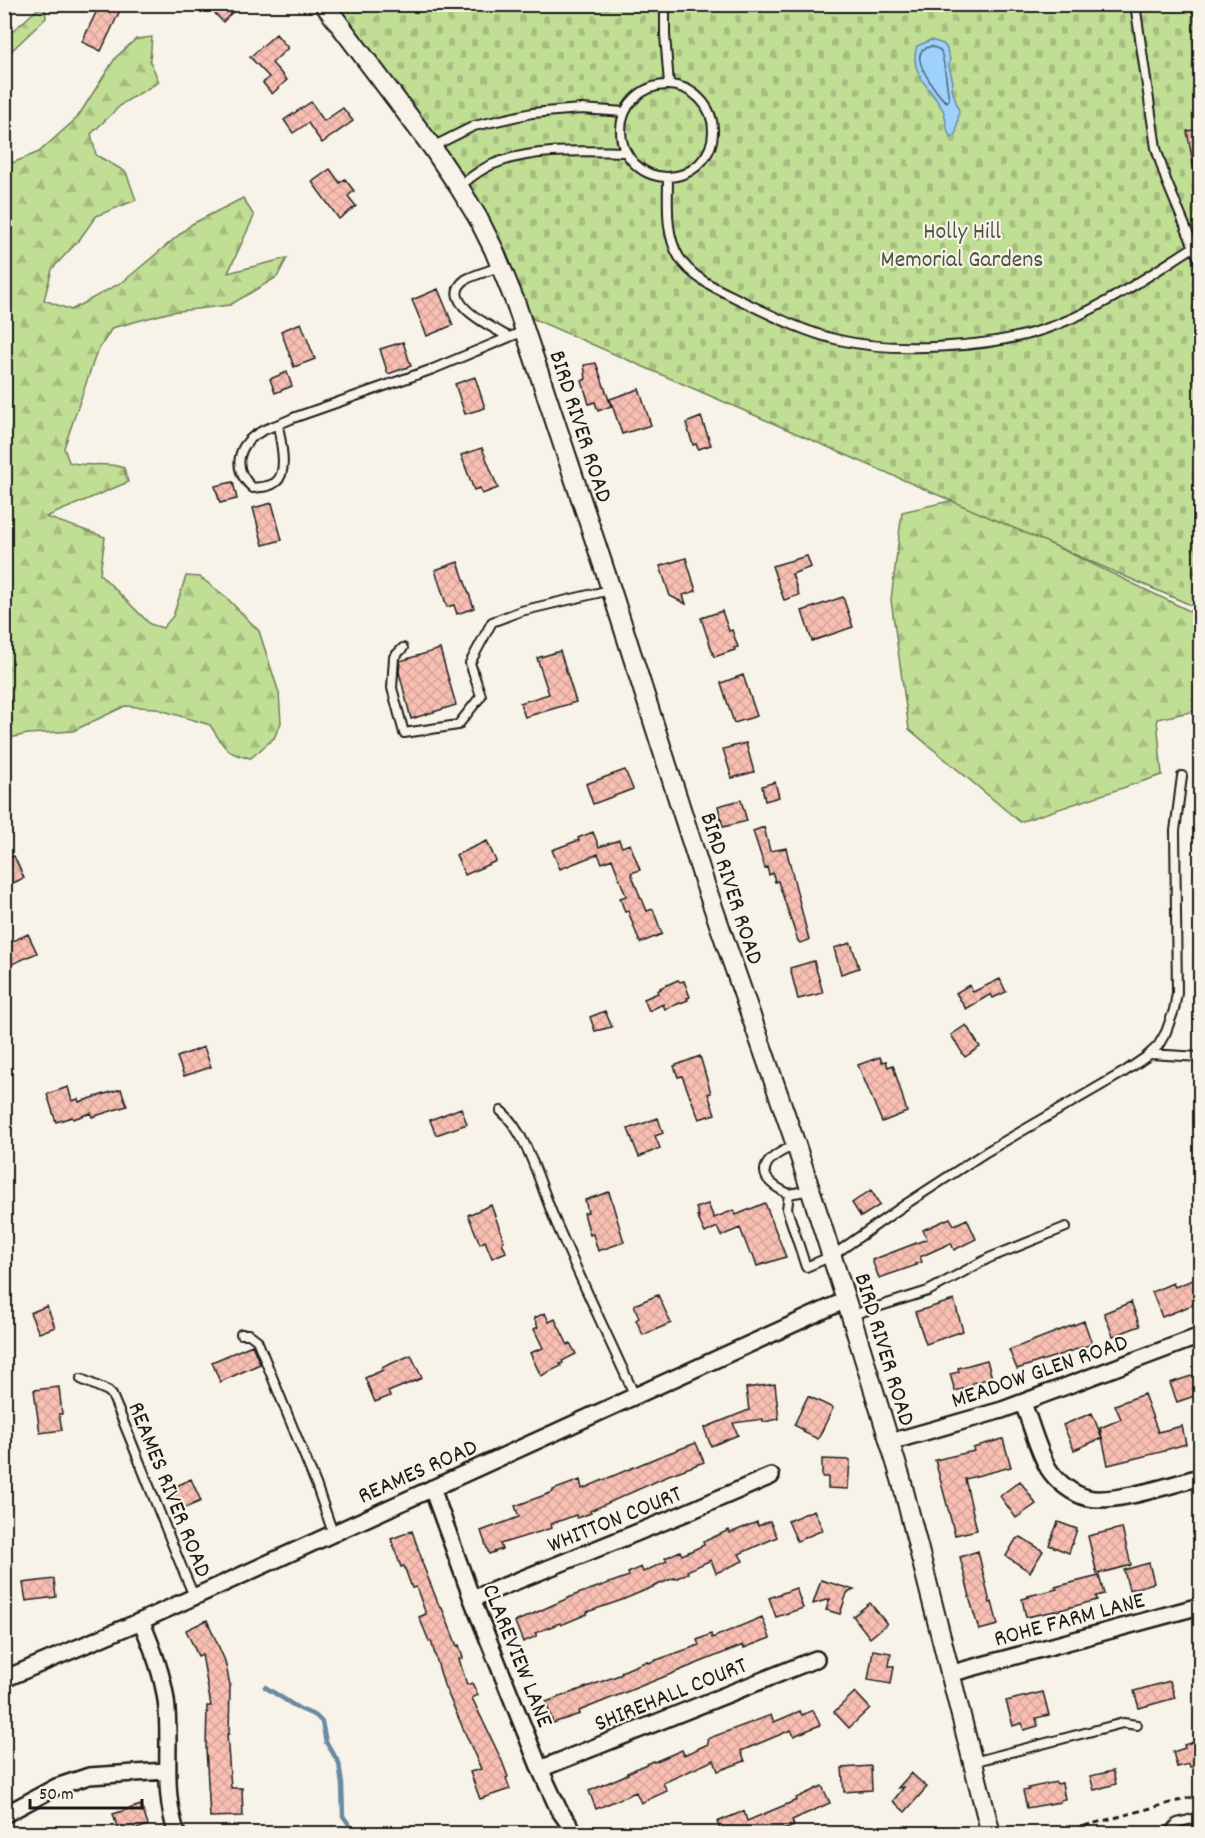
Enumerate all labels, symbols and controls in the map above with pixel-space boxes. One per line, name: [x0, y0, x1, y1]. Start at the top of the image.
park label: Holly Hill Memorial Gardens: [881, 216, 1043, 278]
street label: BIRD RIVER ROAD: [539, 346, 620, 507]
street label: BIRD RIVER ROAD: [690, 808, 771, 969]
street label: BIRD RIVER ROAD: [844, 1269, 922, 1430]
street label: MEADOW GLEN ROAD: [947, 1327, 1133, 1419]
street label: REAMES RIVER ROAD: [118, 1397, 219, 1583]
street label: REAMES ROAD: [353, 1431, 483, 1514]
street label: WHITTON COURT: [543, 1478, 688, 1563]
street label: CLAREVIEW LANE: [472, 1579, 561, 1733]
street label: ROHE FARM LANE: [991, 1584, 1149, 1657]
street label: SHIREHALL COURT: [590, 1650, 753, 1742]
scale bar: [30, 1772, 142, 1810]
text: 50 m: [39, 1783, 74, 1808]

